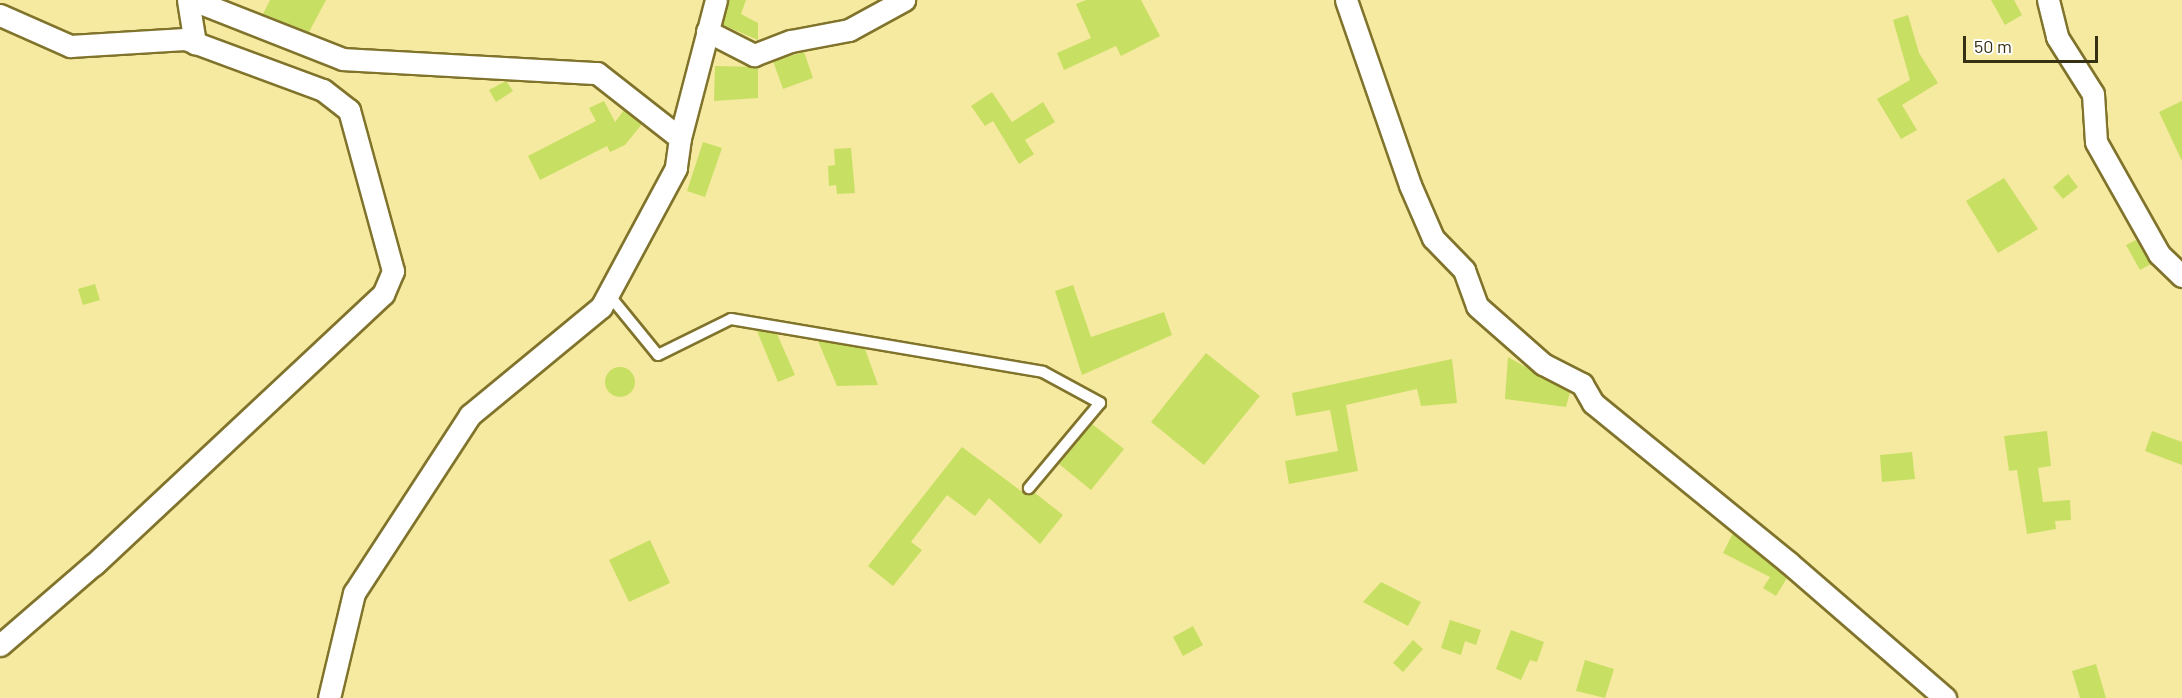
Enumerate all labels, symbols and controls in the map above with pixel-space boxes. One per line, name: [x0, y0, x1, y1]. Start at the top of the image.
scale bar: [1966, 24, 2101, 62]
text: 50 m: [1974, 35, 2012, 57]

